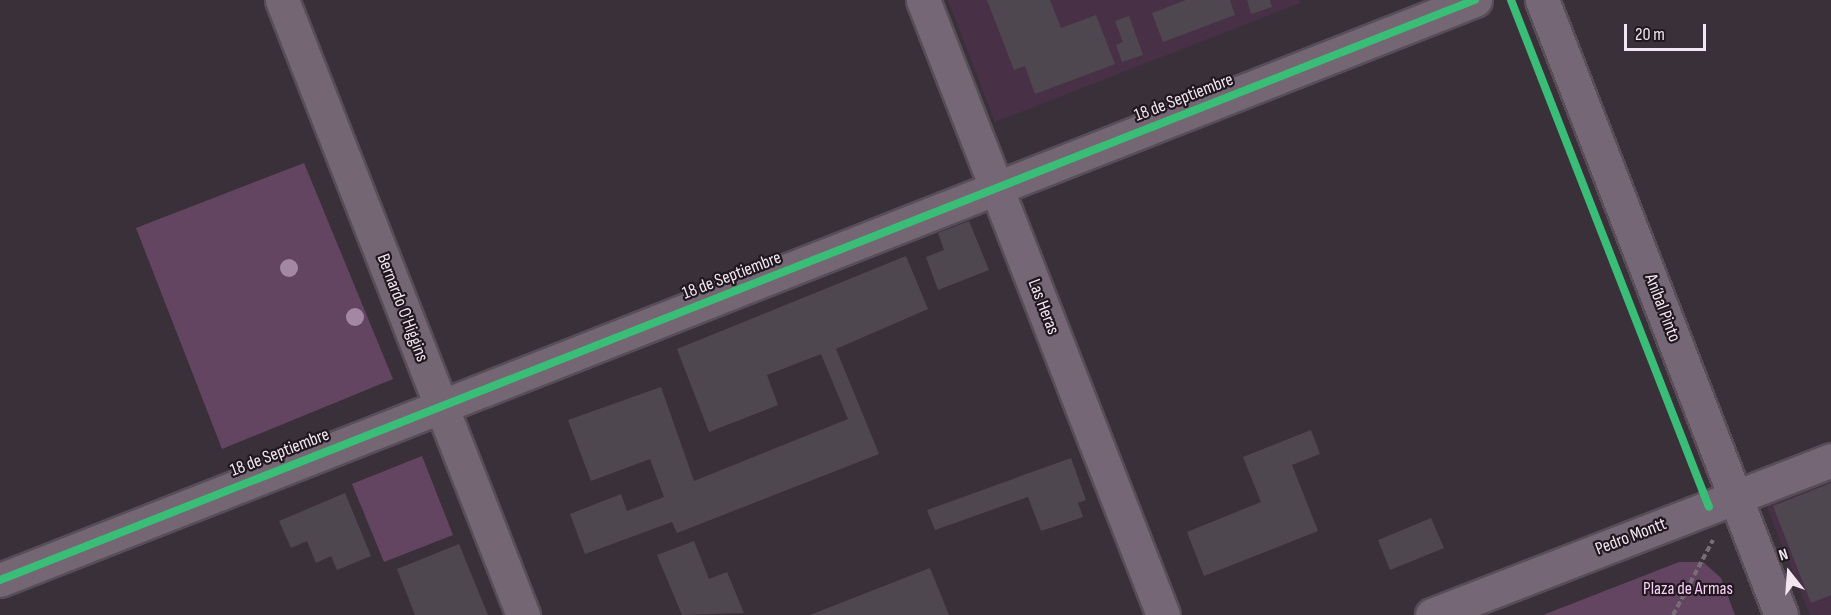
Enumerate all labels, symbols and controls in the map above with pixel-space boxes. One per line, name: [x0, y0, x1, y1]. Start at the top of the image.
scale bar: [1627, 12, 1710, 50]
text: 20 m: [1635, 24, 1665, 45]
street label: 18 de Septiembre: [1131, 69, 1237, 127]
street label: 18 de Septiembre: [679, 247, 785, 305]
street label: Bernardo O'Higgins: [372, 251, 432, 365]
street label: Aníbal Pinto: [1639, 271, 1685, 345]
street label: Las Heras: [1023, 276, 1063, 338]
street label: 18 de Septiembre: [227, 424, 333, 482]
street label: Pedro Montt: [1592, 514, 1670, 560]
north arrow: [1759, 543, 1819, 603]
text: N: [1777, 545, 1790, 566]
park label: Plaza de Armas: [1643, 578, 1733, 600]

